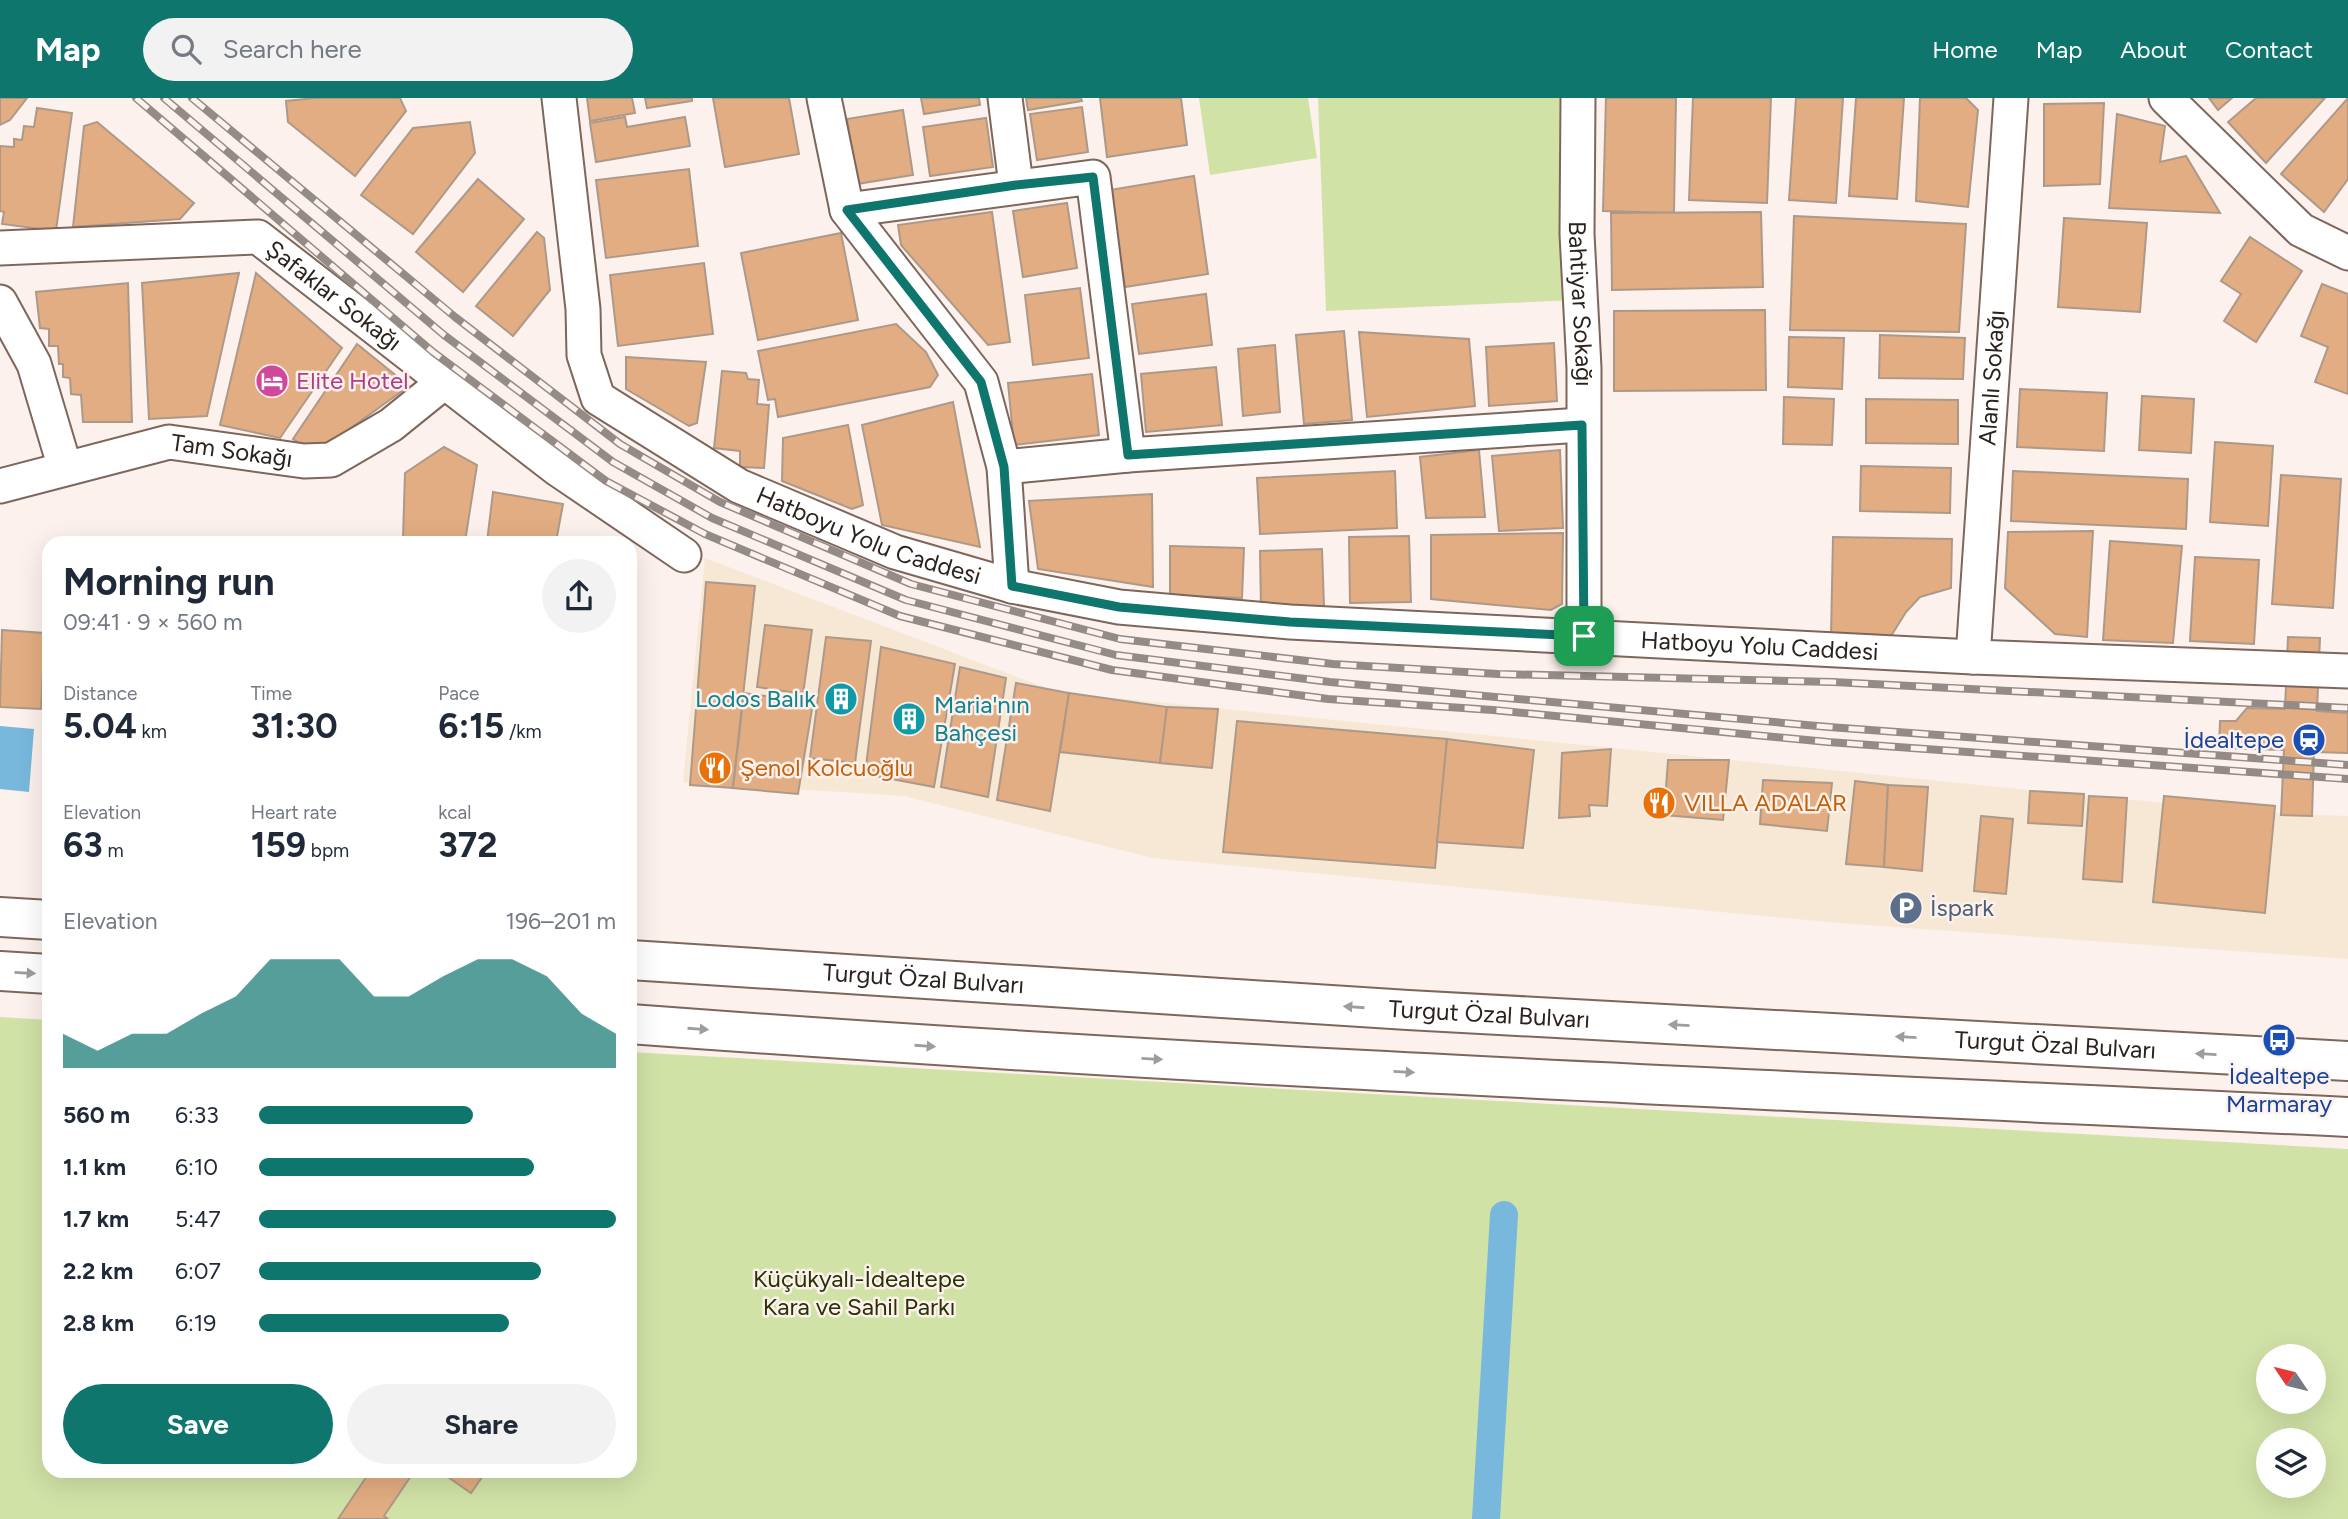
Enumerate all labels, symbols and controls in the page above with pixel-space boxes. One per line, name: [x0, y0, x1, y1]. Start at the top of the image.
search box: [143, 18, 633, 81]
text: Map: [35, 30, 101, 69]
icon: search: [167, 30, 205, 68]
text: Search here: [223, 33, 362, 65]
text: Home: [1932, 35, 1998, 64]
text: Map: [2036, 35, 2082, 64]
text: About: [2120, 35, 2187, 64]
text: Contact: [2225, 35, 2313, 64]
street label: Bahtiyar Sokağı: [1563, 221, 1599, 387]
street label: Şafaklar Sokağı: [261, 234, 407, 357]
street label: Alanlı Sokağı: [1972, 309, 2011, 446]
hotel icon: Elite Hotel: [253, 362, 291, 400]
place label: Elite Hotel: [296, 366, 408, 395]
street label: Tam Sokağı: [169, 427, 294, 473]
street label: Hatboyu Yolu Caddesi: [752, 480, 985, 590]
text: Morning run: [63, 559, 275, 605]
button: share: [542, 559, 616, 633]
pin: [1554, 606, 1614, 666]
text: 09:41 · 9 × 560 m: [63, 608, 243, 636]
icon: arrive: [1565, 617, 1603, 655]
street label: Hatboyu Yolu Caddesi: [1640, 625, 1879, 666]
building icon: Lodos Balık: [822, 680, 860, 718]
text: Distance: [63, 682, 137, 705]
text: Time: [251, 682, 292, 705]
text: Pace: [438, 682, 479, 705]
place label: Lodos Balık: [695, 684, 816, 713]
place label: Maria'nın Bahçesi: [934, 690, 1030, 747]
building icon: Maria'nın Bahçesi: [890, 700, 928, 738]
text: 5.04: [63, 705, 137, 747]
text: 31:30: [251, 705, 338, 747]
text: 6:15: [438, 705, 504, 747]
text: km: [137, 720, 167, 743]
text: /km: [504, 720, 542, 743]
station icon: İdealtepe: [2290, 721, 2328, 759]
place label: İdealtepe: [2183, 725, 2284, 754]
restaurant icon: Şenol Kolcuoğlu: [696, 749, 734, 787]
place label: Şenol Kolcuoğlu: [740, 753, 913, 782]
restaurant icon: VILLA ADALAR: [1640, 784, 1678, 822]
place label: VILLA ADALAR: [1684, 788, 1847, 817]
text: Elevation: [63, 801, 141, 824]
text: Heart rate: [251, 801, 337, 824]
text: kcal: [438, 801, 472, 824]
text: 63: [63, 824, 103, 866]
text: 159: [251, 824, 306, 866]
text: 372: [438, 824, 498, 866]
text: m: [103, 839, 124, 862]
text: bpm: [306, 839, 349, 862]
parking icon: İspark: [1887, 889, 1925, 927]
place label: İspark: [1930, 893, 1994, 922]
text: Elevation: [63, 907, 158, 935]
text: 196–201 m: [505, 907, 616, 935]
street label: Turgut Özal Bulvarı: [822, 957, 1025, 999]
one-way arrow: [14, 967, 36, 978]
street label: Turgut Özal Bulvarı: [1388, 994, 1591, 1034]
one-way arrow: [1343, 1001, 1365, 1012]
one-way arrow: [1667, 1019, 1689, 1030]
bus stop icon: İdealtepe Marmaray: [2260, 1021, 2298, 1059]
one-way arrow: [687, 1024, 709, 1035]
street label: Turgut Özal Bulvarı: [1954, 1025, 2157, 1065]
one-way arrow: [1895, 1032, 1917, 1043]
one-way arrow: [914, 1041, 936, 1052]
one-way arrow: [2195, 1048, 2217, 1059]
one-way arrow: [1141, 1054, 1163, 1065]
place label: İdealtepe Marmaray: [2226, 1061, 2332, 1118]
one-way arrow: [1393, 1066, 1415, 1077]
text: 560 m: [63, 1101, 130, 1129]
text: 6:33: [175, 1101, 219, 1129]
text: 1.1 km: [63, 1153, 126, 1181]
text: 6:10: [175, 1153, 218, 1181]
text: 1.7 km: [63, 1205, 129, 1233]
text: 5:47: [175, 1205, 221, 1233]
text: 2.2 km: [63, 1257, 133, 1285]
text: 6:07: [175, 1257, 221, 1285]
park label: Küçükyalı-İdealtepe Kara ve Sahil Parkı: [753, 1264, 965, 1321]
text: 2.8 km: [63, 1309, 134, 1337]
text: 6:19: [175, 1309, 216, 1337]
north arrow: [2256, 1344, 2326, 1414]
map controls: [2256, 1344, 2326, 1498]
button: Save: [63, 1384, 333, 1464]
button: Share: [347, 1384, 616, 1464]
button: layers: [2256, 1428, 2326, 1498]

